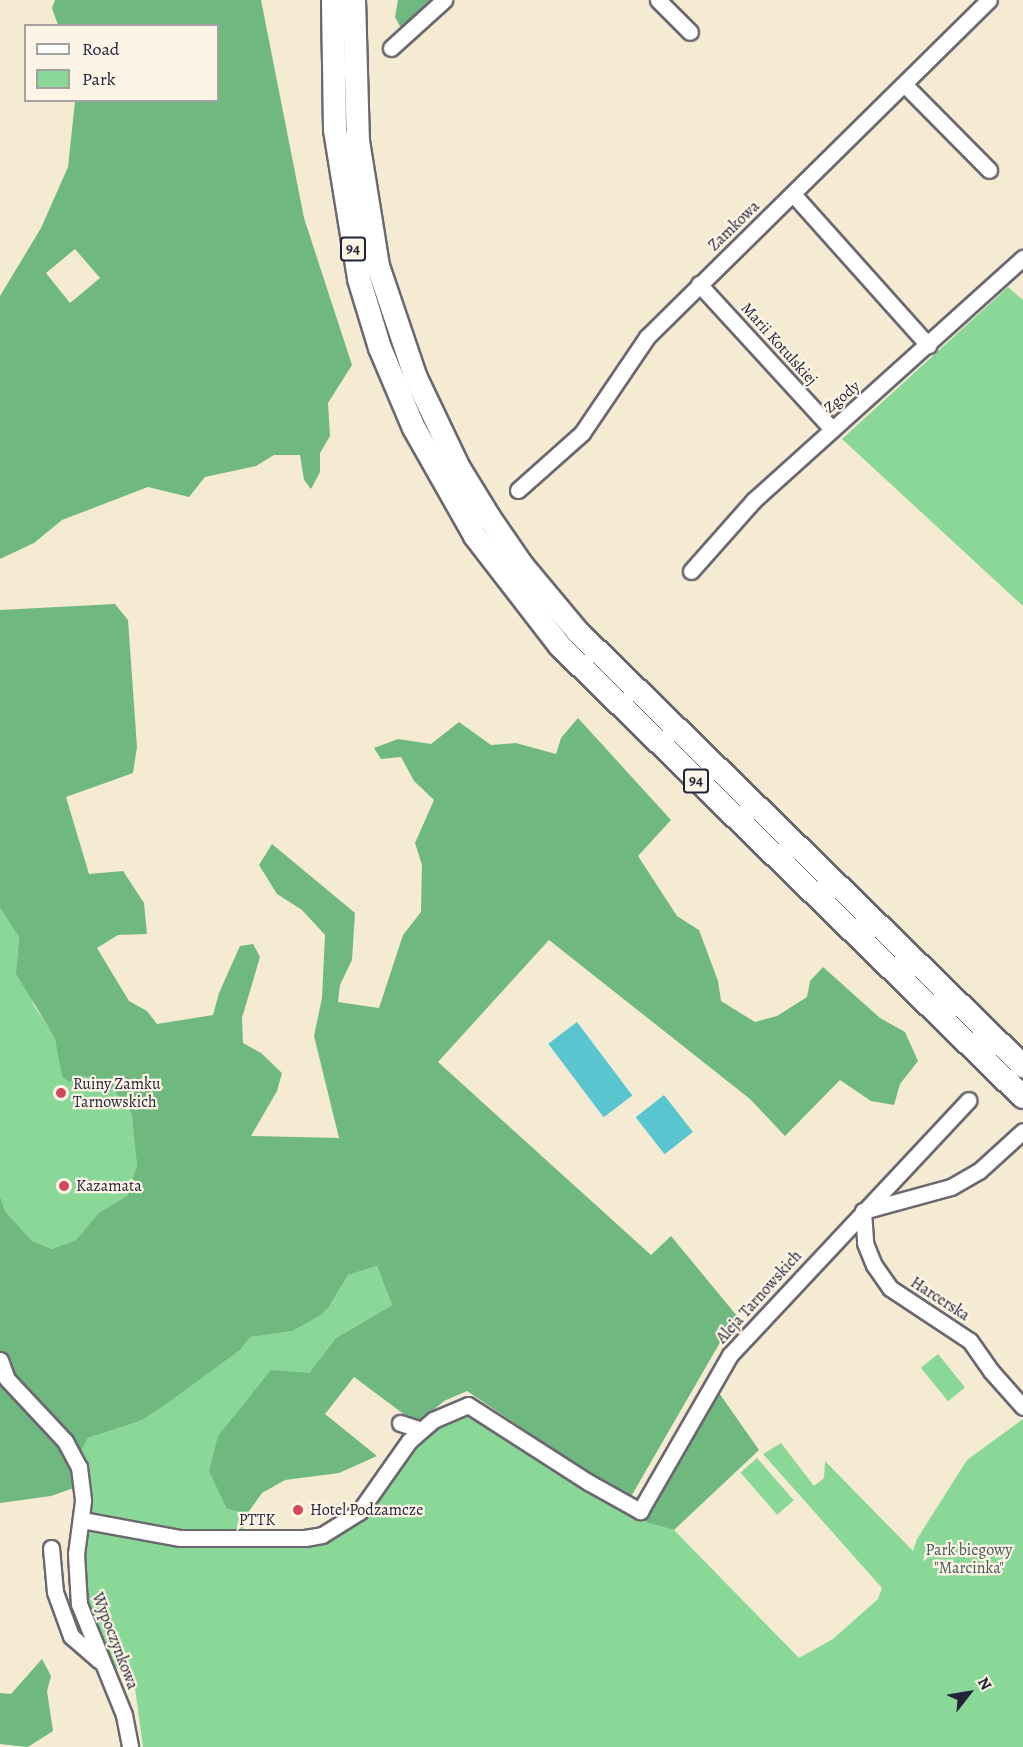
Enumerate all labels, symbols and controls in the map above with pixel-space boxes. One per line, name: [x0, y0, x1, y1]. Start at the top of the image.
legend: [24, 24, 219, 102]
text: Road: [82, 37, 119, 61]
text: Park: [82, 67, 116, 91]
street label: Zamkowa: [704, 197, 764, 255]
road number: 94: [340, 237, 366, 261]
street label: Marii Kotulskiej: [737, 299, 821, 389]
street label: Zgody: [820, 377, 864, 417]
road number: 94: [682, 769, 710, 793]
place label: Ruiny Zamku Tarnowskich: [73, 1074, 161, 1112]
marker: Ruiny Zamku Tarnowskich: [54, 1086, 68, 1100]
place label: Kazamata: [76, 1176, 142, 1196]
marker: Kazamata: [57, 1179, 71, 1193]
street label: Aleja Tarnowskich: [712, 1247, 806, 1347]
street label: Harcerska: [907, 1273, 973, 1325]
place label: Hotel Podzamcze: [310, 1500, 423, 1520]
marker: Hotel Podzamcze: [291, 1503, 305, 1517]
street label: PTTK: [239, 1510, 275, 1530]
park label: Park biegowy "Marcinka": [926, 1540, 1012, 1578]
street label: Wypoczynkowa: [88, 1590, 142, 1692]
north arrow: [939, 1663, 999, 1723]
text: N: [972, 1673, 997, 1694]

